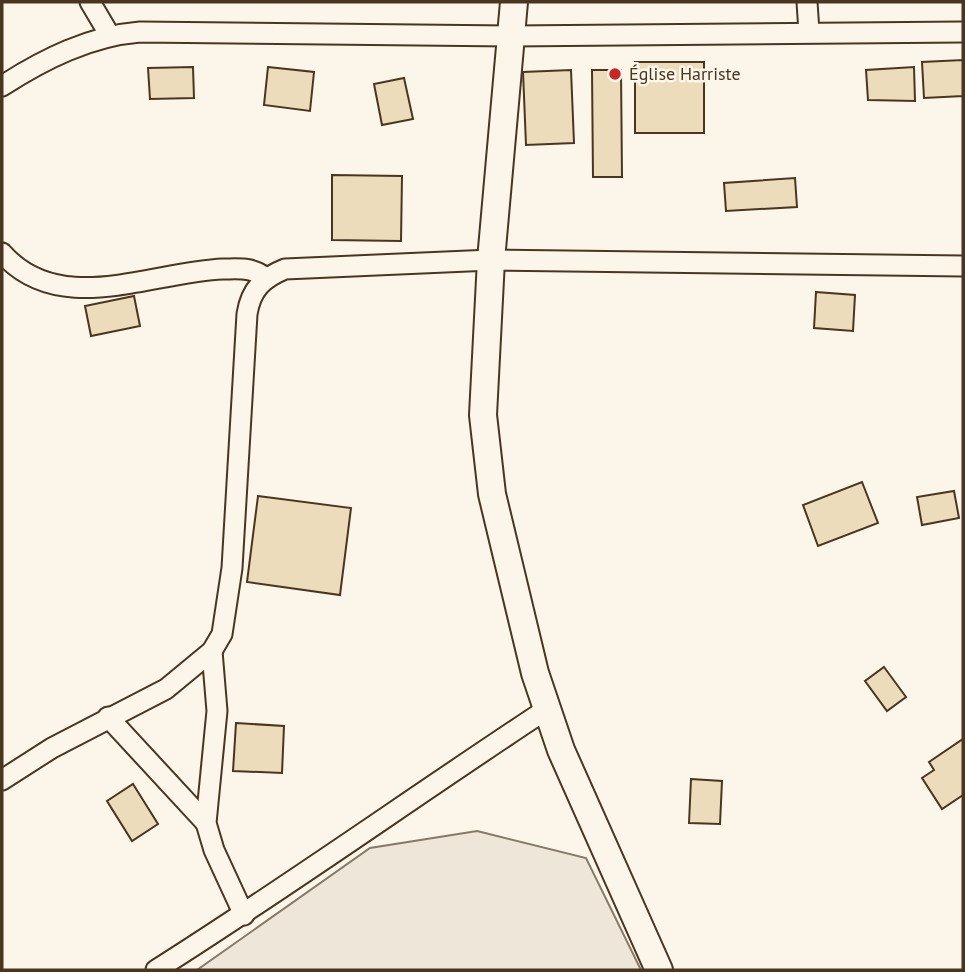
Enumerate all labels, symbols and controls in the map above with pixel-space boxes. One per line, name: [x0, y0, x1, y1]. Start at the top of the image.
place label: Église Harriste: [629, 62, 741, 85]
marker: Église Harriste: [607, 66, 623, 82]

